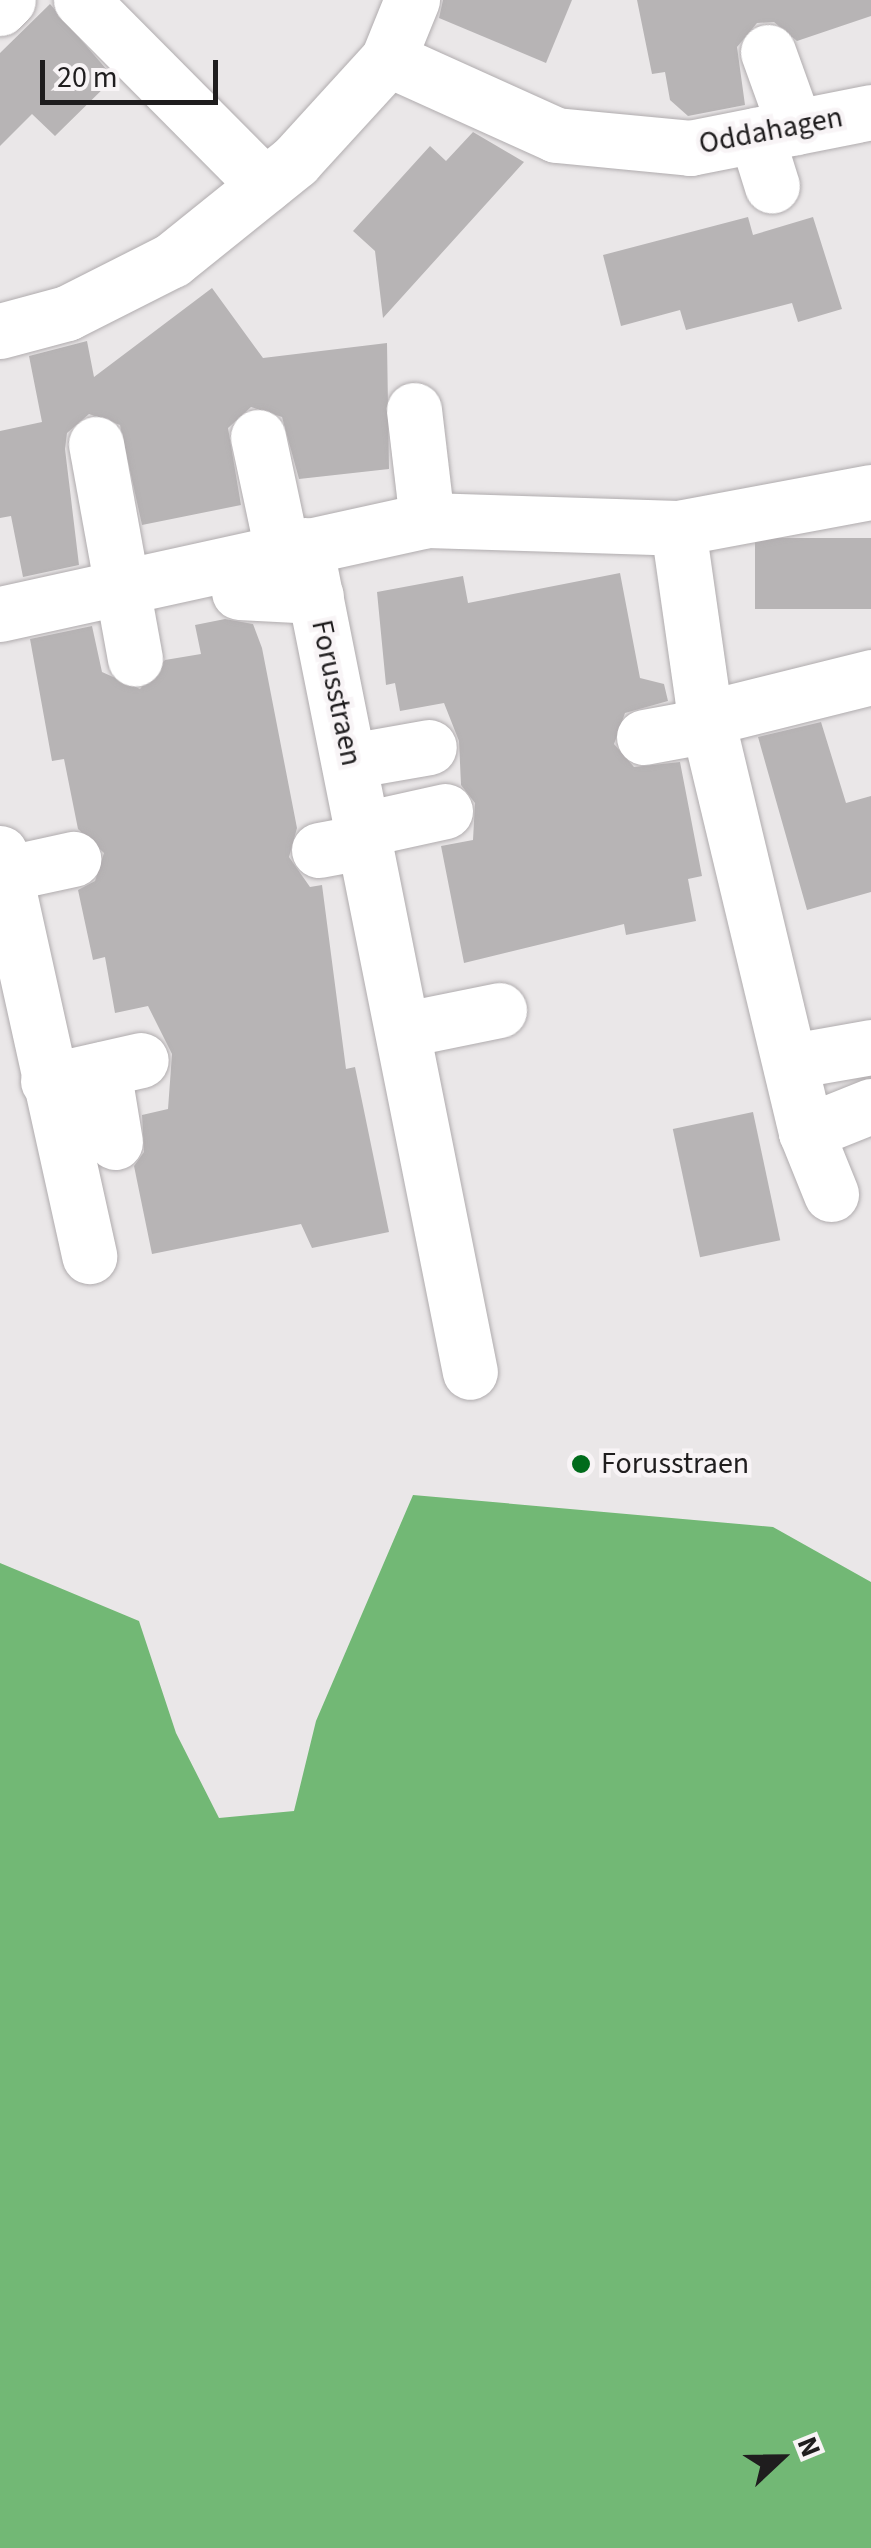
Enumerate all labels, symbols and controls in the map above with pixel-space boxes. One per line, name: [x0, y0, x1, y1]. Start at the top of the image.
scale bar: [45, 40, 222, 102]
text: 20 m: [57, 56, 118, 99]
street label: Oddahagen: [696, 99, 846, 163]
street label: Forusstraen: [303, 617, 369, 769]
place label: Forusstraen: [601, 1446, 749, 1482]
marker: Forusstraen: [570, 1453, 592, 1475]
north arrow: [731, 2408, 831, 2508]
text: N: [787, 2431, 831, 2463]

